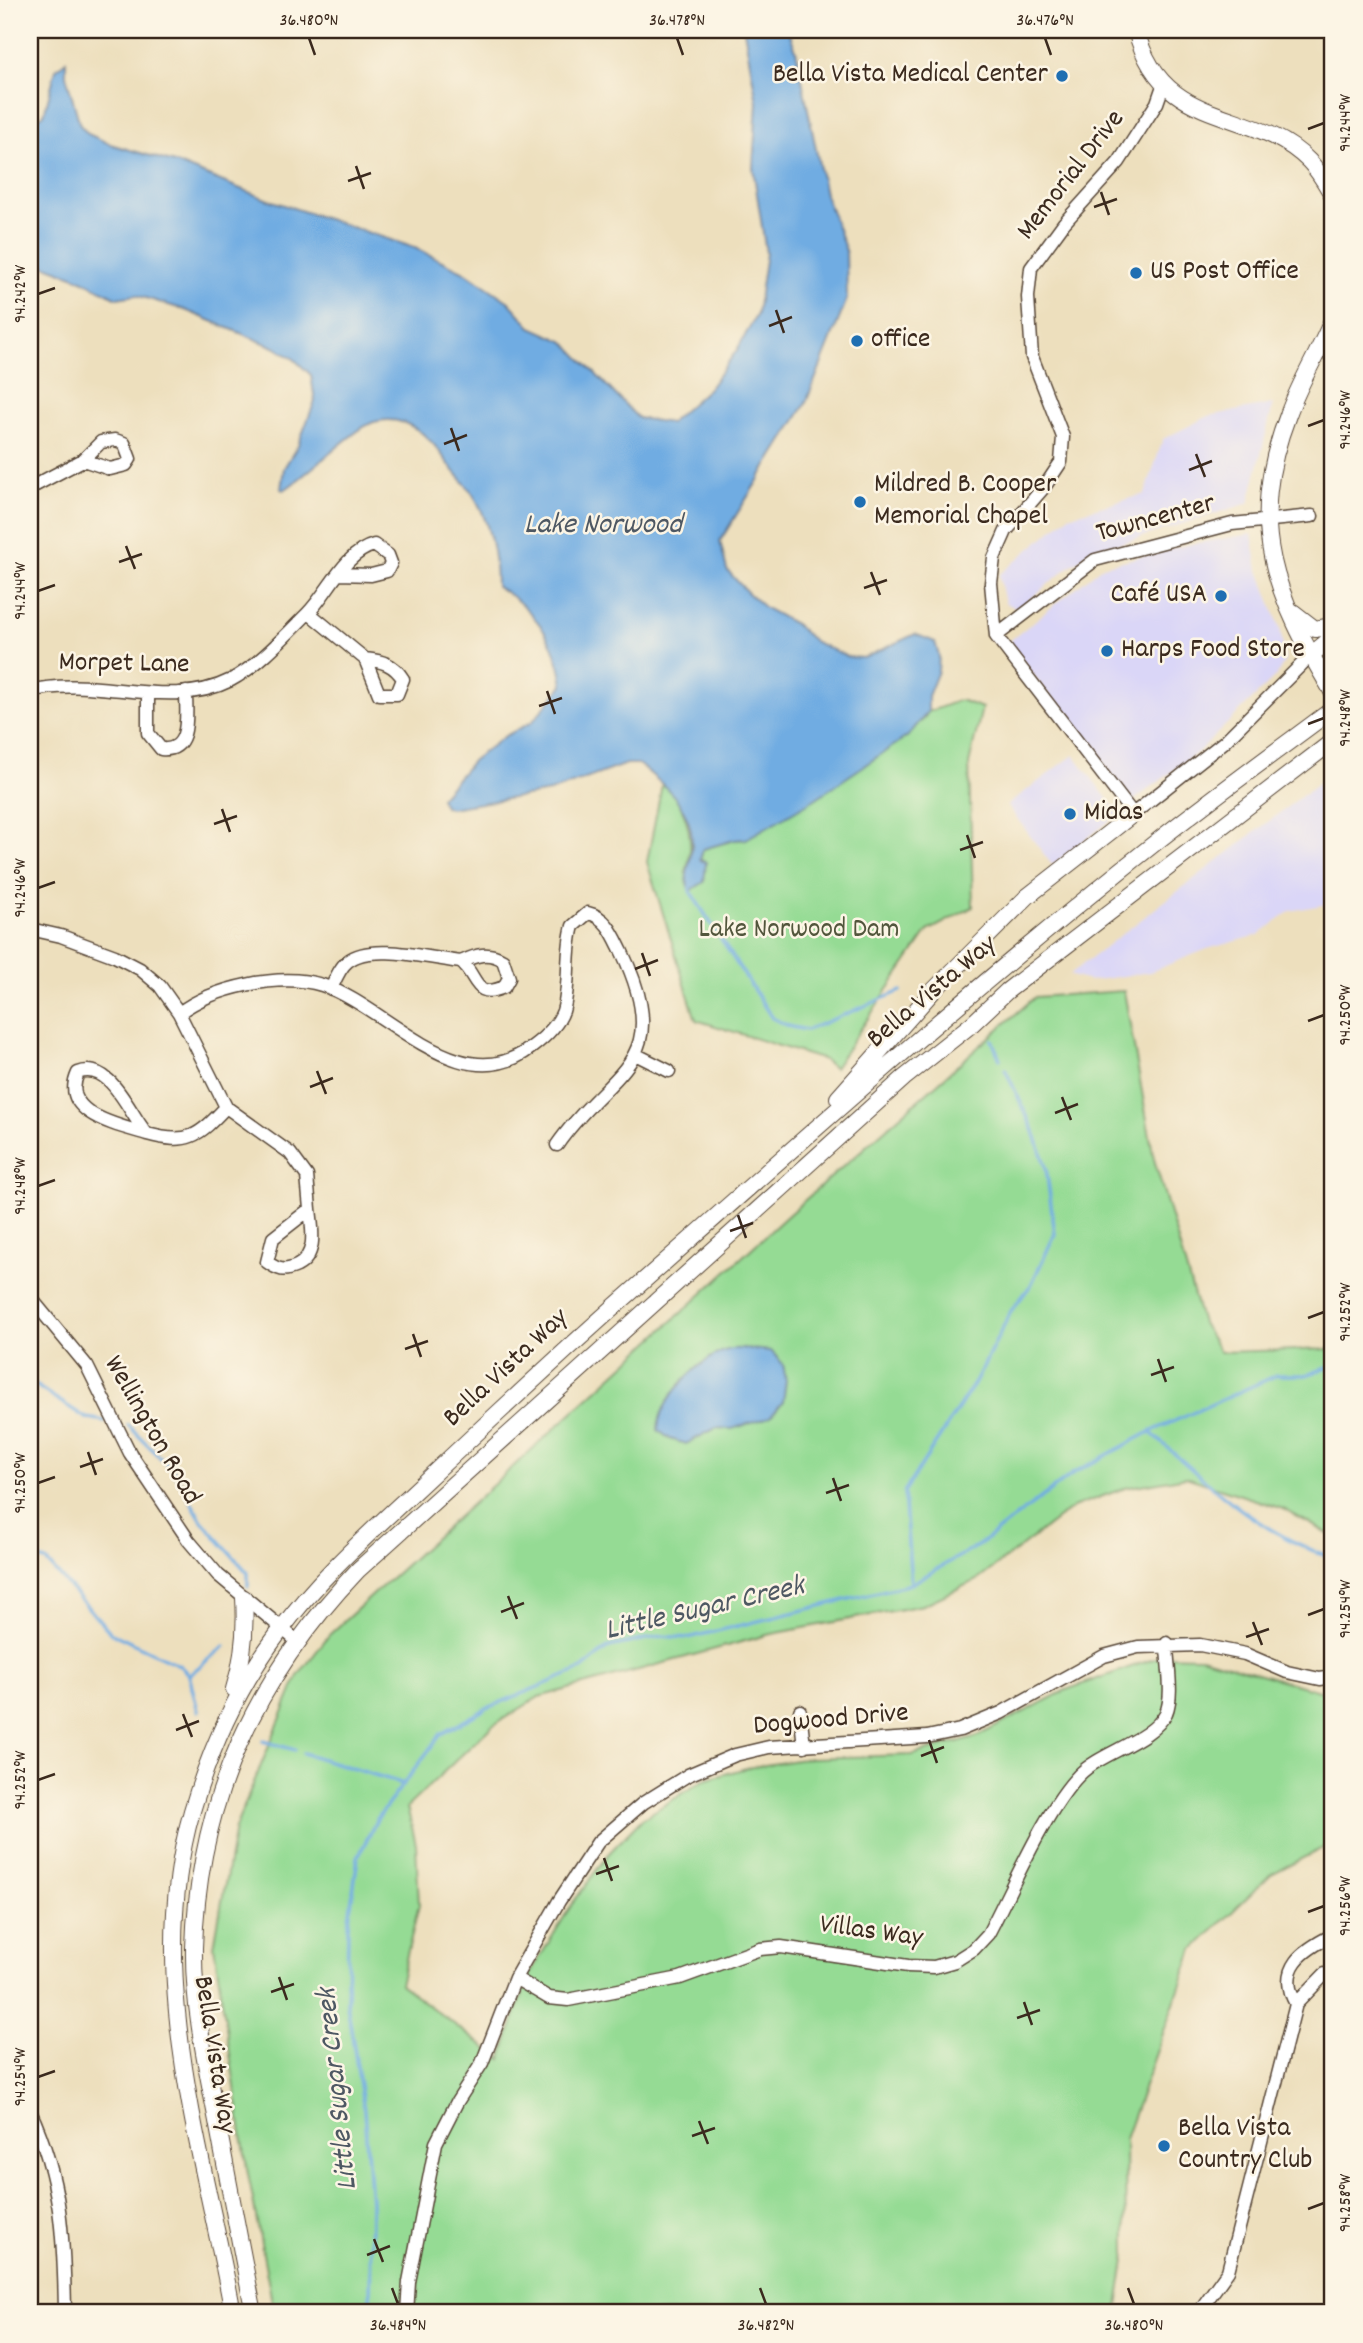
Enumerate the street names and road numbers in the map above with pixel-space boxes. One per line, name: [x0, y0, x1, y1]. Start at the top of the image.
street label: Memorial Drive: [1008, 102, 1136, 250]
street label: Towncenter: [1092, 485, 1221, 555]
street label: Morpet Lane: [58, 644, 190, 686]
street label: Bella Vista Way: [859, 926, 1007, 1060]
street label: Bella Vista Way: [435, 1300, 579, 1438]
street label: Wellington Road: [92, 1349, 210, 1513]
street label: Dogwood Drive: [752, 1694, 910, 1748]
street label: Villas Way: [817, 1906, 926, 1960]
street label: Bella Vista Way: [181, 1973, 245, 2137]

